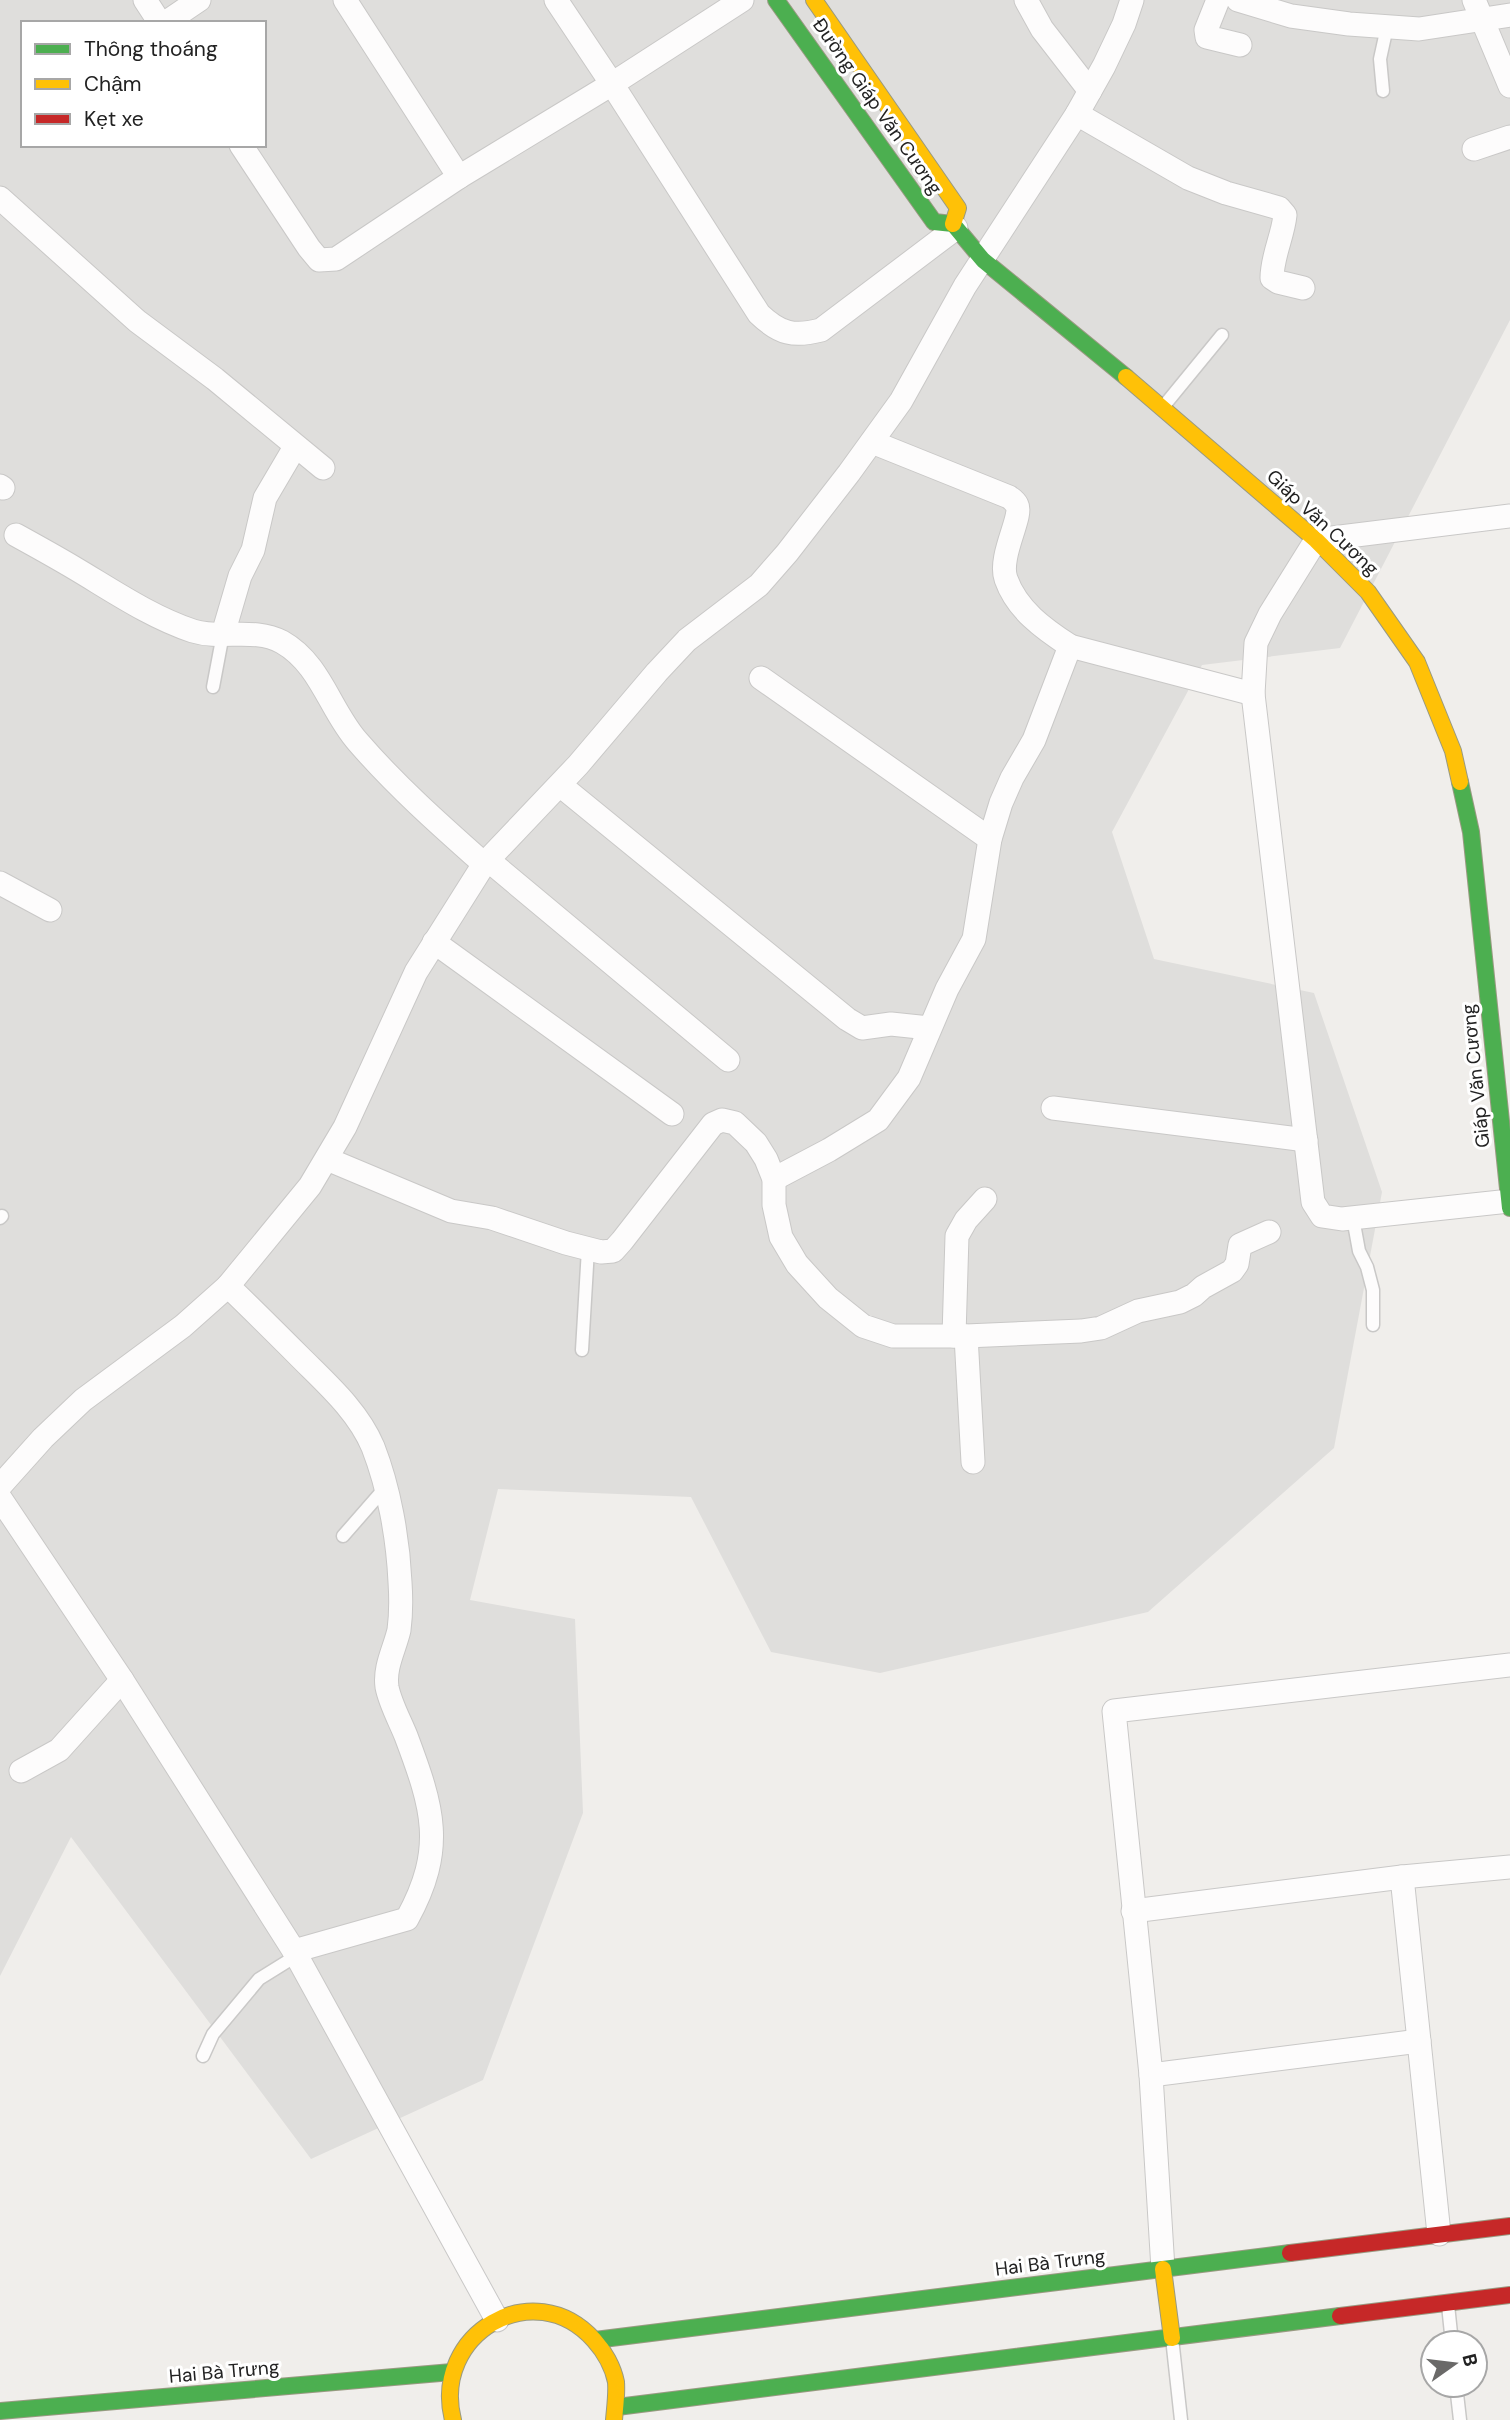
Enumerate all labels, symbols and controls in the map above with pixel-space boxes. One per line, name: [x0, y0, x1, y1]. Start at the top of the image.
street label: Đường Giáp Văn Cương: [807, 13, 948, 200]
legend: [21, 21, 266, 147]
text: Thông thoáng: [84, 35, 218, 63]
text: Chậm: [84, 70, 142, 98]
text: Kẹt xe: [84, 105, 144, 133]
street label: Giáp Văn Cương: [1261, 464, 1384, 581]
street label: Giáp Văn Cương: [1455, 1002, 1495, 1149]
street label: Hai Bà Trưng: [994, 2243, 1107, 2282]
north arrow: [1419, 2329, 1489, 2399]
text: B: [1456, 2351, 1484, 2369]
street label: Hai Bà Trưng: [168, 2354, 281, 2389]

